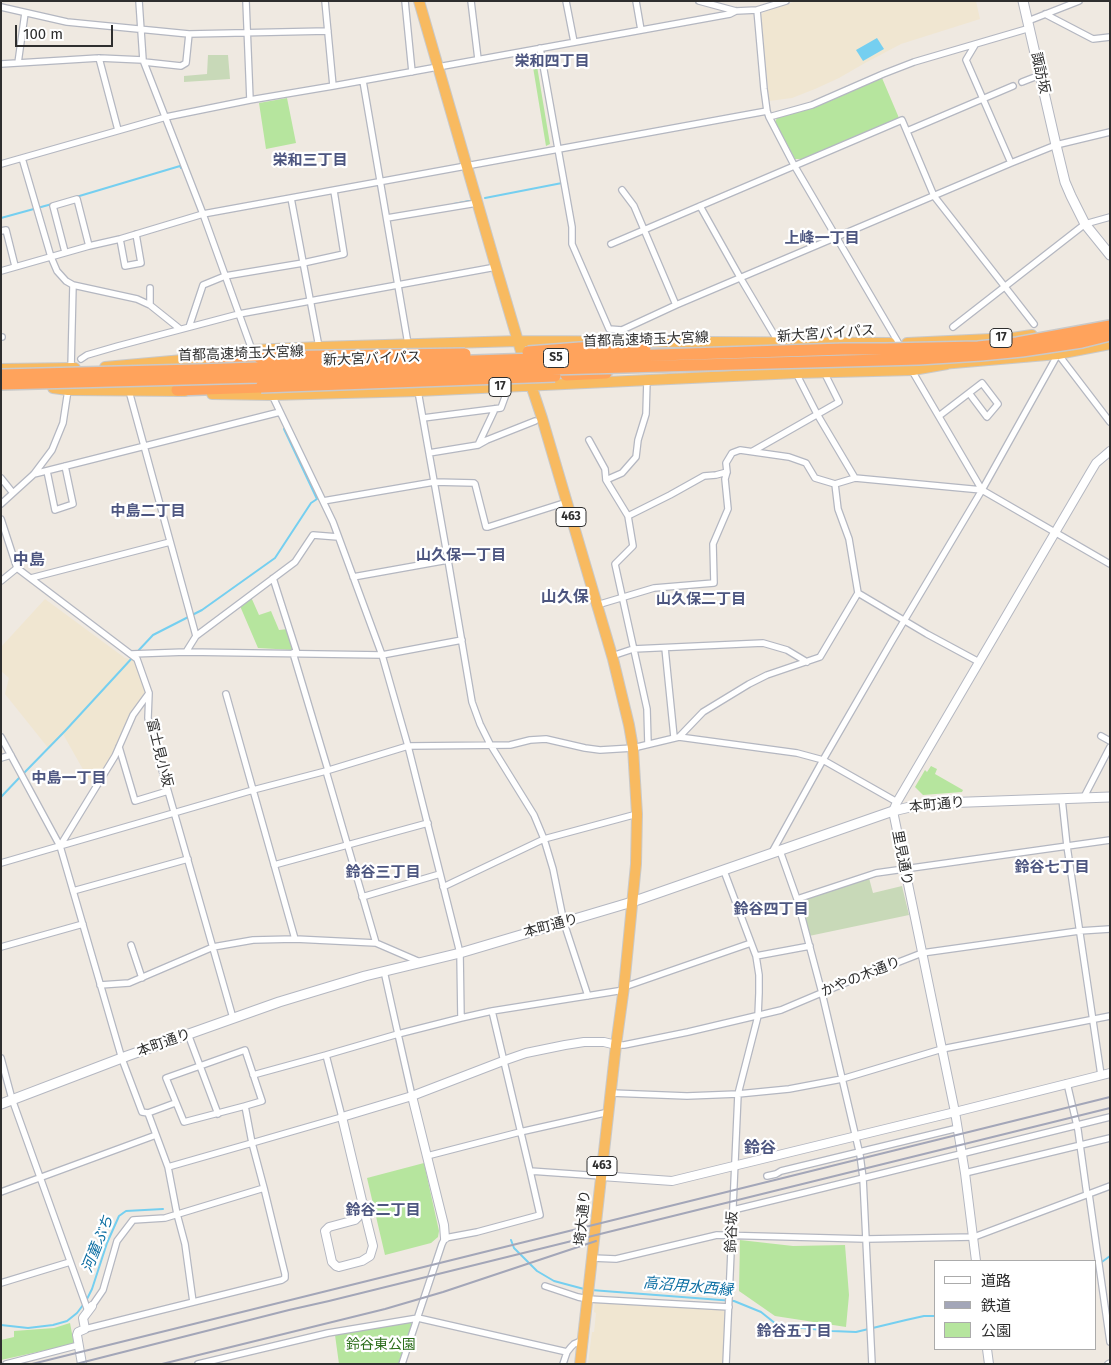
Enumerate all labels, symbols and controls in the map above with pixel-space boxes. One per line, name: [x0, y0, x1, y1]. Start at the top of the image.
scale bar: [18, 15, 115, 47]
text: 100 m: [23, 25, 63, 43]
street label: 諏訪坂: [1027, 51, 1053, 95]
district label: 栄和四丁目: [515, 53, 589, 71]
district label: 栄和三丁目: [273, 152, 347, 170]
district label: 上峰一丁目: [785, 230, 859, 248]
street label: 新大宮バイパス: [777, 322, 875, 346]
road number: 17: [990, 328, 1012, 348]
street label: 首都高速埼玉大宮線: [583, 329, 709, 351]
street label: 首都高速埼玉大宮線: [178, 343, 304, 365]
road number: S5: [544, 348, 568, 368]
street label: 新大宮バイパス: [323, 349, 421, 369]
road number: 17: [489, 378, 511, 397]
district label: 中島二丁目: [111, 503, 185, 521]
road number: 463: [556, 508, 586, 526]
district label: 山久保一丁目: [416, 547, 506, 565]
district label: 中島: [13, 551, 45, 571]
district label: 山久保: [541, 588, 589, 608]
district label: 山久保二丁目: [656, 591, 746, 609]
street label: 富士見小坂: [142, 717, 176, 789]
district label: 中島一丁目: [32, 770, 106, 788]
street label: 本町通り: [908, 794, 966, 816]
street label: 里見通り: [888, 829, 916, 887]
district label: 鈴谷七丁目: [1015, 859, 1089, 877]
district label: 鈴谷三丁目: [346, 864, 420, 882]
district label: 鈴谷四丁目: [734, 901, 808, 919]
street label: 本町通り: [522, 911, 580, 941]
street label: かやの木通り: [819, 953, 903, 1001]
street label: 本町通り: [135, 1026, 193, 1060]
district label: 鈴谷: [744, 1139, 776, 1159]
road number: 463: [587, 1156, 617, 1176]
street label: 埼大通り: [572, 1189, 594, 1247]
district label: 鈴谷二丁目: [346, 1202, 420, 1220]
street label: 鈴谷坂: [723, 1211, 741, 1253]
water label: 河童ぶち: [78, 1213, 118, 1275]
legend: [934, 1260, 1096, 1350]
text: 道路: [981, 1272, 1011, 1290]
water label: 高沼用水西縁: [642, 1274, 734, 1300]
text: 鉄道: [981, 1297, 1011, 1315]
text: 公園: [981, 1322, 1011, 1340]
district label: 鈴谷五丁目: [757, 1323, 831, 1341]
park label: 鈴谷東公園: [346, 1337, 416, 1353]

